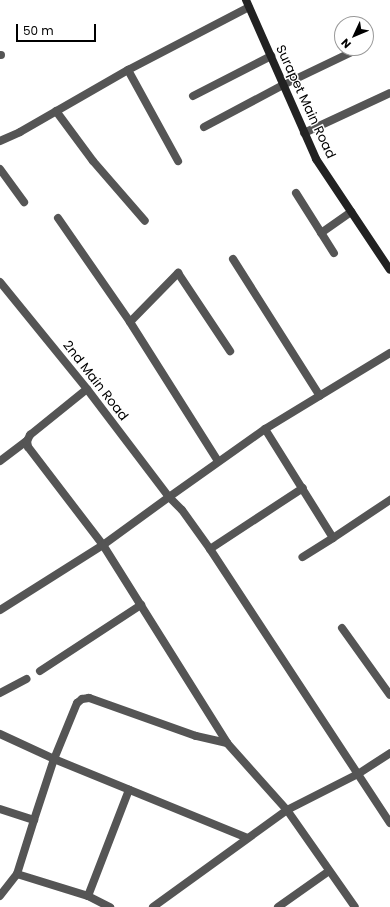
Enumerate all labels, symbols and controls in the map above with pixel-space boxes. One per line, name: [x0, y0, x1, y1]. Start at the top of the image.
scale bar: [18, 16, 98, 42]
north arrow: [334, 16, 374, 56]
text: 50 m: [23, 22, 54, 39]
text: N: [337, 35, 355, 52]
street label: Surapet Main Road: [272, 43, 338, 161]
street label: 2nd Main Road: [59, 338, 131, 424]

